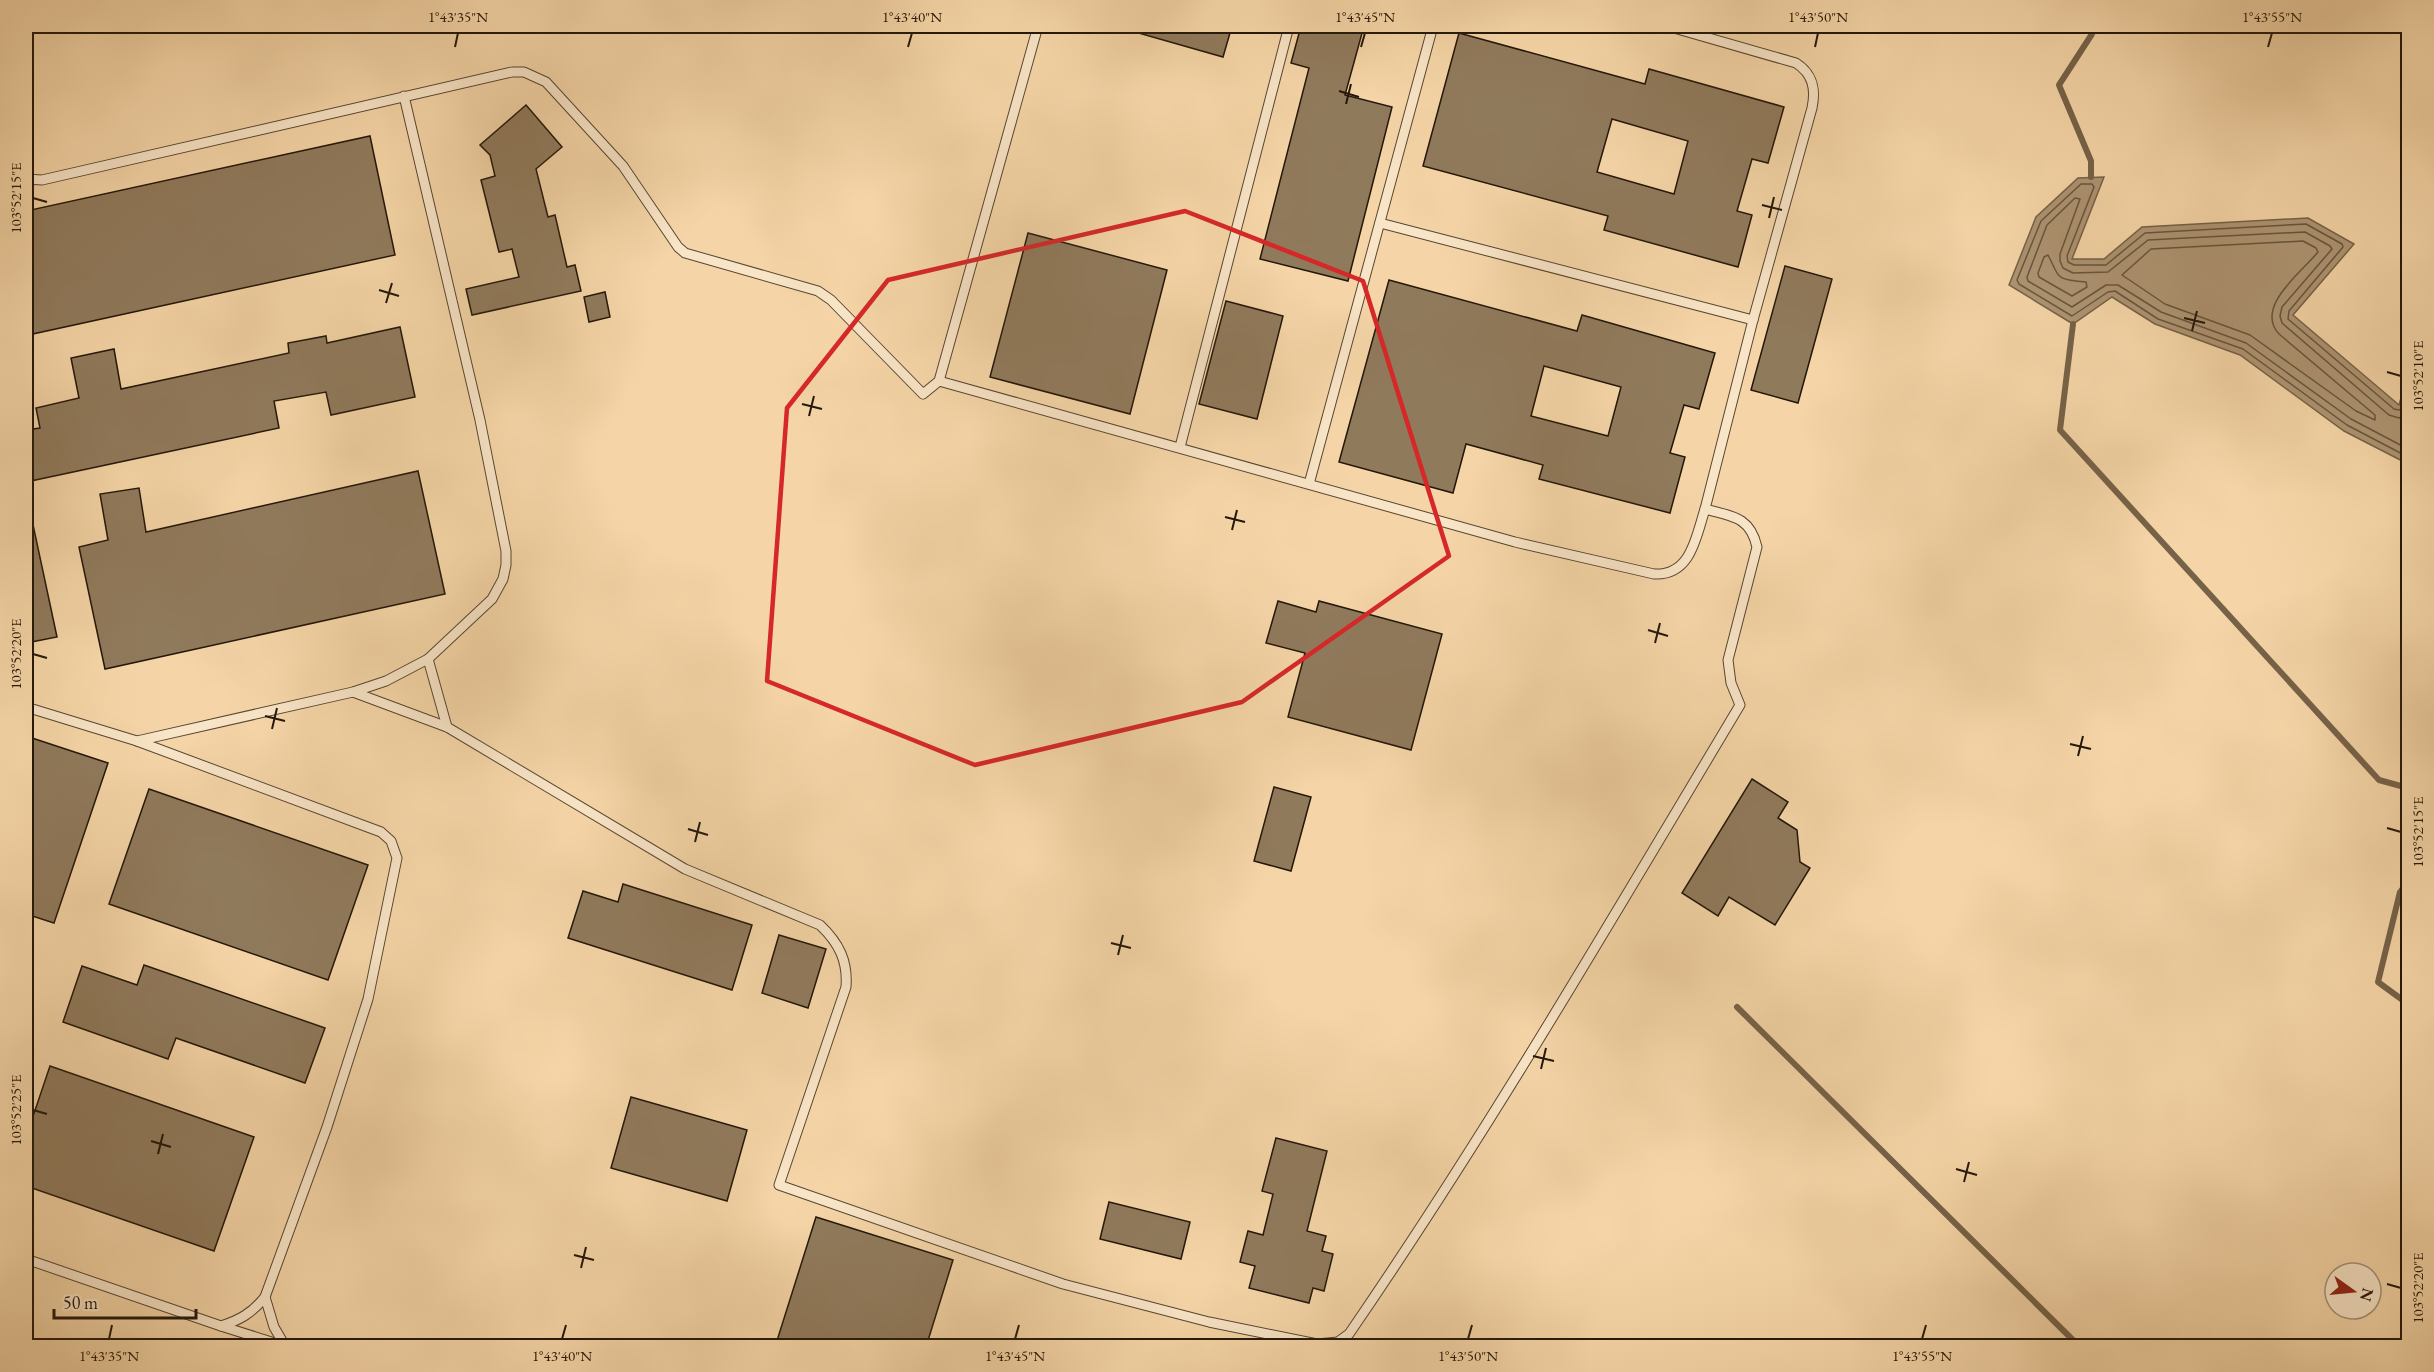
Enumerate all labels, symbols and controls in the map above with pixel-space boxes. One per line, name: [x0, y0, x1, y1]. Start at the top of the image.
text: 1°43'35"N: [428, 7, 488, 26]
text: 1°43'40"N: [882, 7, 942, 26]
text: 1°43'45"N: [1335, 7, 1395, 26]
text: 1°43'50"N: [1788, 7, 1848, 26]
text: 1°43'55"N: [2242, 7, 2302, 26]
text: 103°52'15"E: [6, 162, 25, 234]
text: 103°52'10"E: [2408, 340, 2427, 412]
text: 103°52'20"E: [6, 618, 25, 690]
text: 103°52'15"E: [2408, 796, 2427, 868]
text: 103°52'25"E: [6, 1074, 25, 1146]
text: 103°52'20"E: [2408, 1252, 2427, 1324]
north arrow: [2323, 1261, 2383, 1321]
scale bar: [54, 1282, 196, 1320]
text: N: [2355, 1286, 2379, 1304]
text: 50 m: [63, 1291, 98, 1314]
text: 1°43'35"N: [79, 1346, 139, 1365]
text: 1°43'40"N: [532, 1346, 592, 1365]
text: 1°43'45"N: [985, 1346, 1045, 1365]
text: 1°43'50"N: [1438, 1346, 1498, 1365]
text: 1°43'55"N: [1892, 1346, 1952, 1365]

